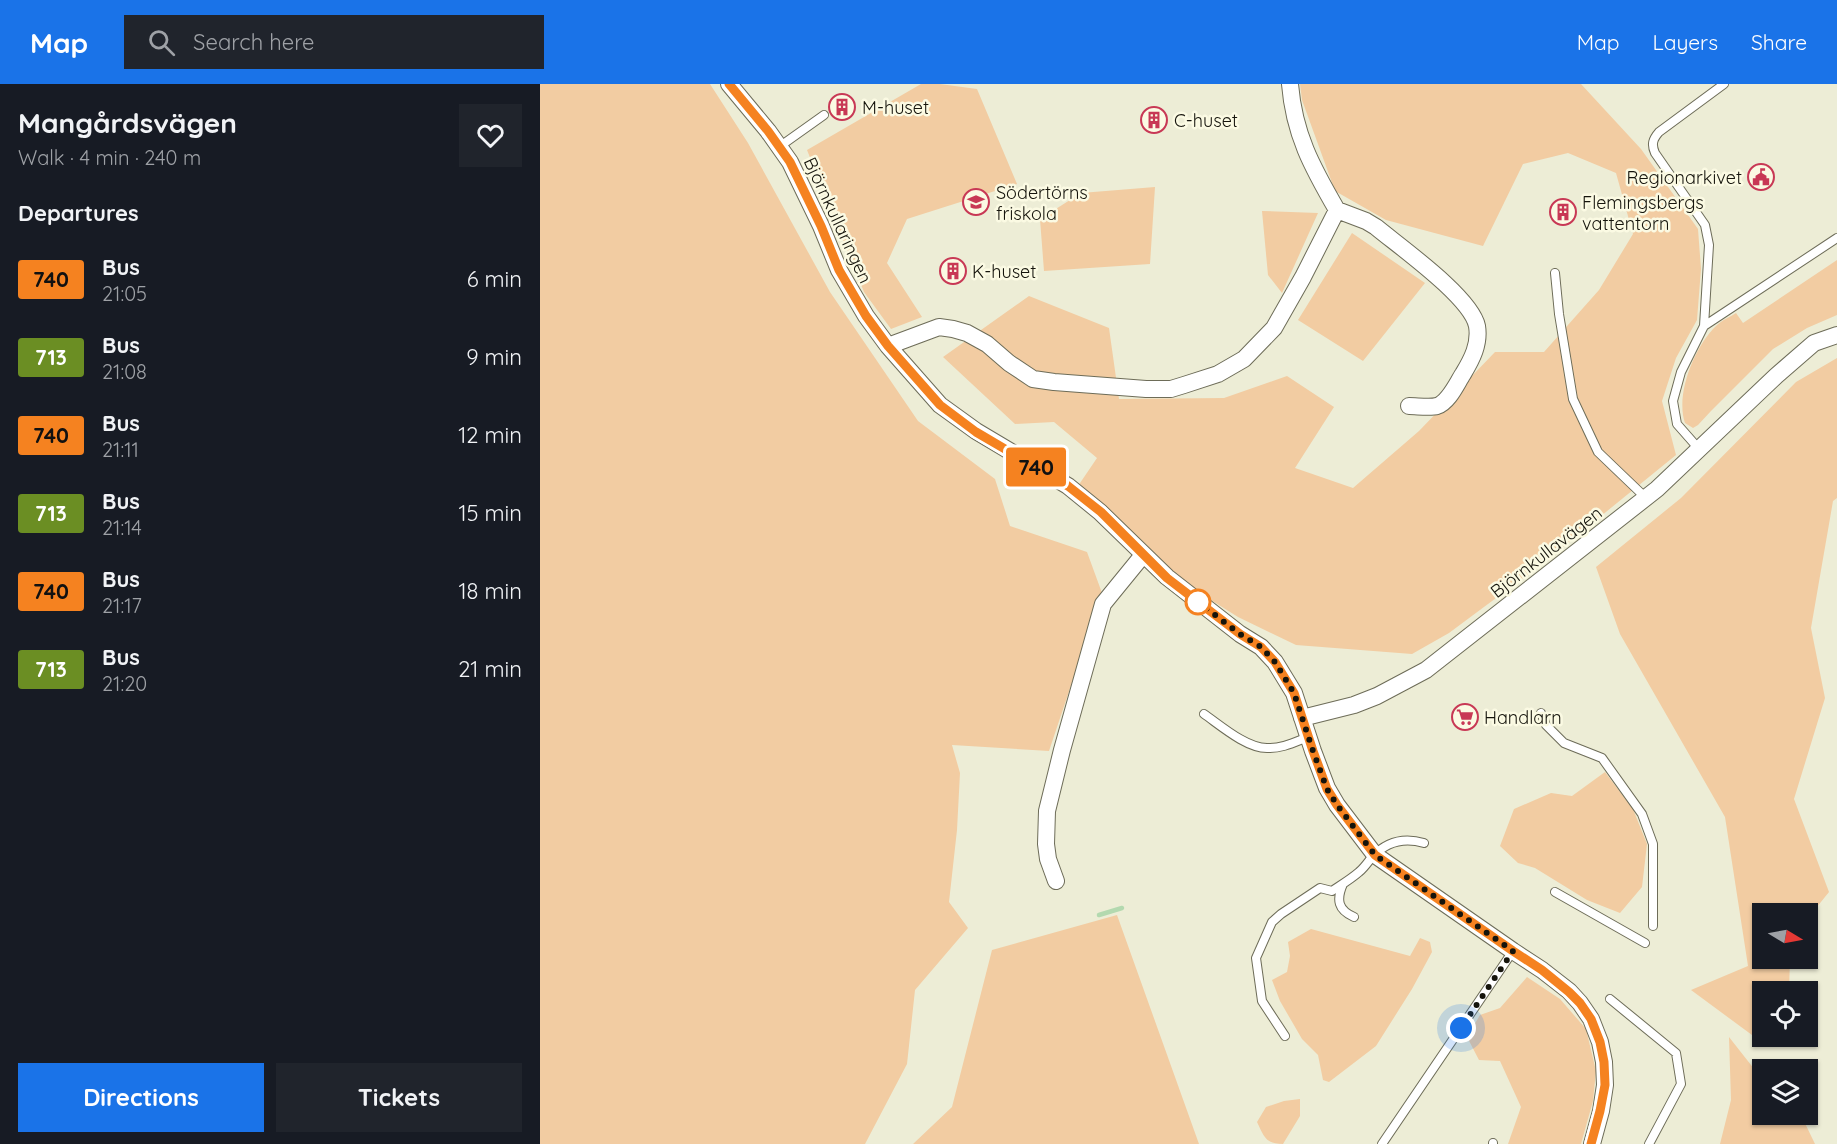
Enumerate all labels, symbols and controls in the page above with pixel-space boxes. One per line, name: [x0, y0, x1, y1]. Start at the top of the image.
search box: [124, 15, 544, 69]
text: Map: [30, 25, 88, 60]
icon: search: [145, 26, 178, 59]
text: Search here: [193, 28, 315, 56]
text: Map: [1577, 29, 1620, 55]
text: Layers: [1653, 29, 1718, 55]
text: Share: [1751, 29, 1807, 55]
building icon: M-huset: [827, 92, 857, 122]
place label: M-huset: [862, 96, 929, 119]
button: heart: [459, 104, 522, 167]
text: Mangårdsvägen: [18, 105, 237, 140]
building icon: C-huset: [1139, 105, 1169, 135]
place label: C-huset: [1174, 109, 1238, 132]
text: Walk · 4 min · 240 m: [18, 145, 201, 170]
street label: Björnkullaringen: [799, 153, 877, 287]
public building icon: Regionarkivet: [1746, 162, 1776, 192]
place label: Regionarkivet: [1627, 166, 1742, 189]
place label: Södertörns friskola: [996, 181, 1088, 225]
school or university icon: Södertörns friskola: [961, 187, 991, 217]
place label: Flemingsbergs vattentorn: [1582, 191, 1704, 235]
building icon: Flemingsbergs vattentorn: [1548, 197, 1578, 227]
text: Departures: [18, 199, 139, 227]
text: Bus: [102, 253, 140, 281]
building icon: K-huset: [938, 256, 968, 286]
place label: K-huset: [972, 260, 1036, 283]
text: 6 min: [467, 265, 522, 293]
text: 740: [33, 266, 69, 292]
text: 21:05: [102, 281, 147, 306]
text: Bus: [102, 331, 140, 359]
text: 9 min: [466, 343, 522, 371]
text: 713: [35, 344, 67, 370]
text: 21:08: [102, 359, 147, 384]
text: Bus: [102, 409, 140, 437]
text: 12 min: [458, 421, 522, 449]
text: 740: [33, 422, 69, 448]
text: 21:11: [102, 437, 139, 462]
line badge: 740: [1002, 448, 1070, 487]
text: 740: [1018, 454, 1054, 480]
text: Bus: [102, 487, 140, 515]
text: 15 min: [458, 499, 522, 527]
text: 713: [35, 500, 67, 526]
street label: Björnkullavägen: [1486, 501, 1606, 603]
text: 21:14: [102, 515, 142, 540]
text: Bus: [102, 565, 140, 593]
text: 18 min: [458, 577, 522, 605]
text: 740: [33, 578, 69, 604]
unlabelled marker: [1185, 589, 1211, 615]
text: 21:17: [102, 593, 142, 618]
text: Bus: [102, 643, 140, 671]
text: 21 min: [458, 655, 522, 683]
text: 713: [35, 656, 67, 682]
text: 21:20: [102, 671, 147, 696]
supermarket icon: Handlarn: [1450, 702, 1480, 732]
place label: Handlarn: [1484, 706, 1562, 729]
north arrow: [1752, 903, 1818, 969]
map controls: [1752, 903, 1818, 1125]
button: locate: [1752, 981, 1818, 1047]
your location: [1446, 1013, 1476, 1043]
button: layers: [1752, 1059, 1818, 1125]
button: Directions: [18, 1063, 264, 1132]
button: Tickets: [276, 1063, 522, 1132]

